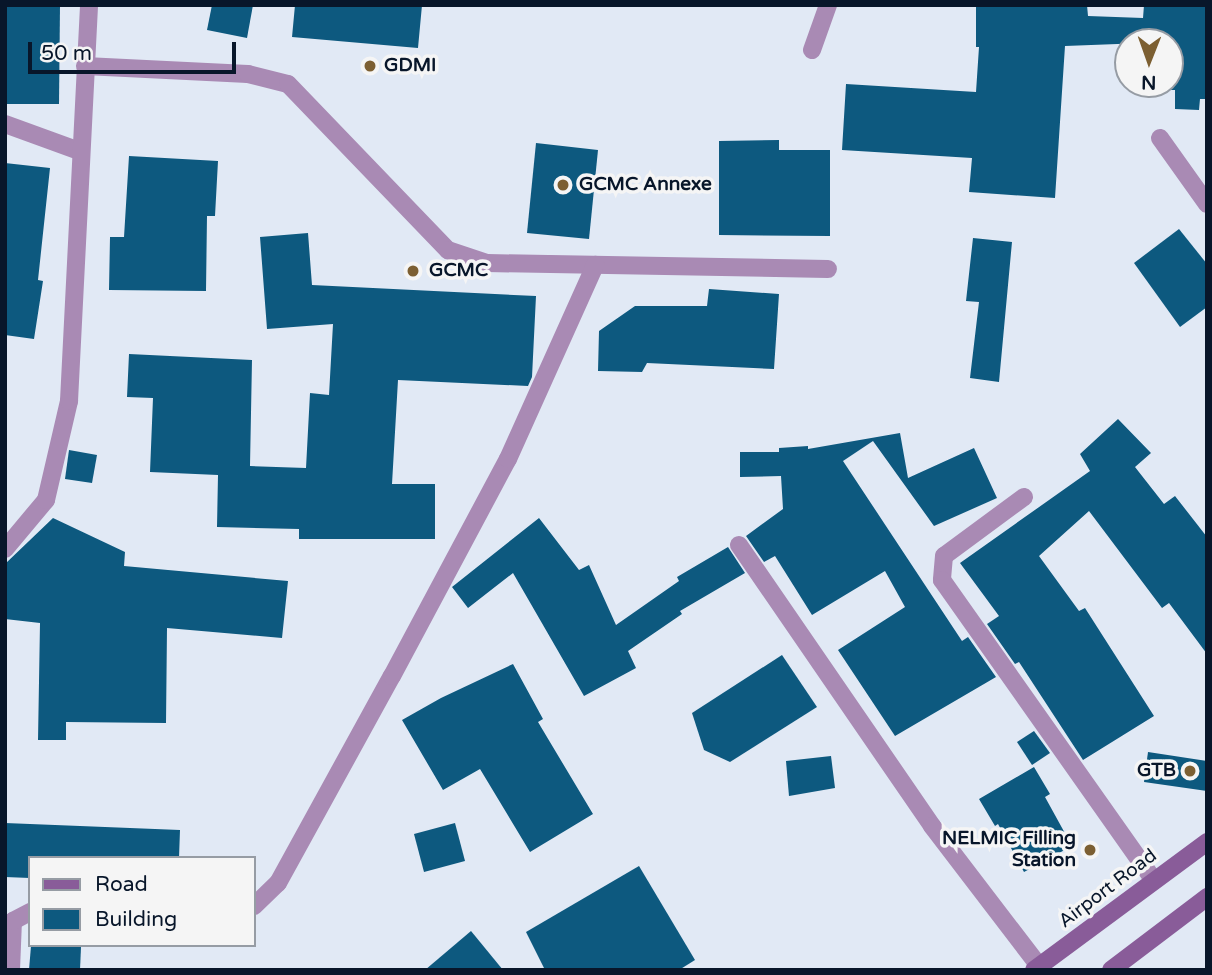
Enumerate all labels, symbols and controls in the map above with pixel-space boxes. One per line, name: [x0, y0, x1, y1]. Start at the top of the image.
scale bar: [32, 28, 240, 72]
north arrow: [1114, 28, 1184, 98]
text: 50 m: [41, 41, 92, 66]
place label: GDMI: [384, 55, 436, 77]
marker: GDMI: [362, 58, 378, 74]
text: N: [1141, 71, 1156, 93]
place label: GCMC Annexe: [579, 174, 712, 196]
marker: GCMC Annexe: [553, 175, 573, 195]
place label: GCMC: [429, 260, 488, 282]
marker: GCMC: [403, 261, 423, 281]
place label: GTB: [1137, 760, 1176, 782]
marker: GTB: [1182, 763, 1198, 779]
place label: NELMIC Filling Station: [942, 828, 1076, 872]
marker: NELMIC Filling Station: [1082, 842, 1098, 858]
street label: Airport Road: [1054, 845, 1162, 933]
legend: [28, 856, 256, 947]
text: Road: [95, 872, 148, 897]
text: Building: [95, 907, 177, 932]

